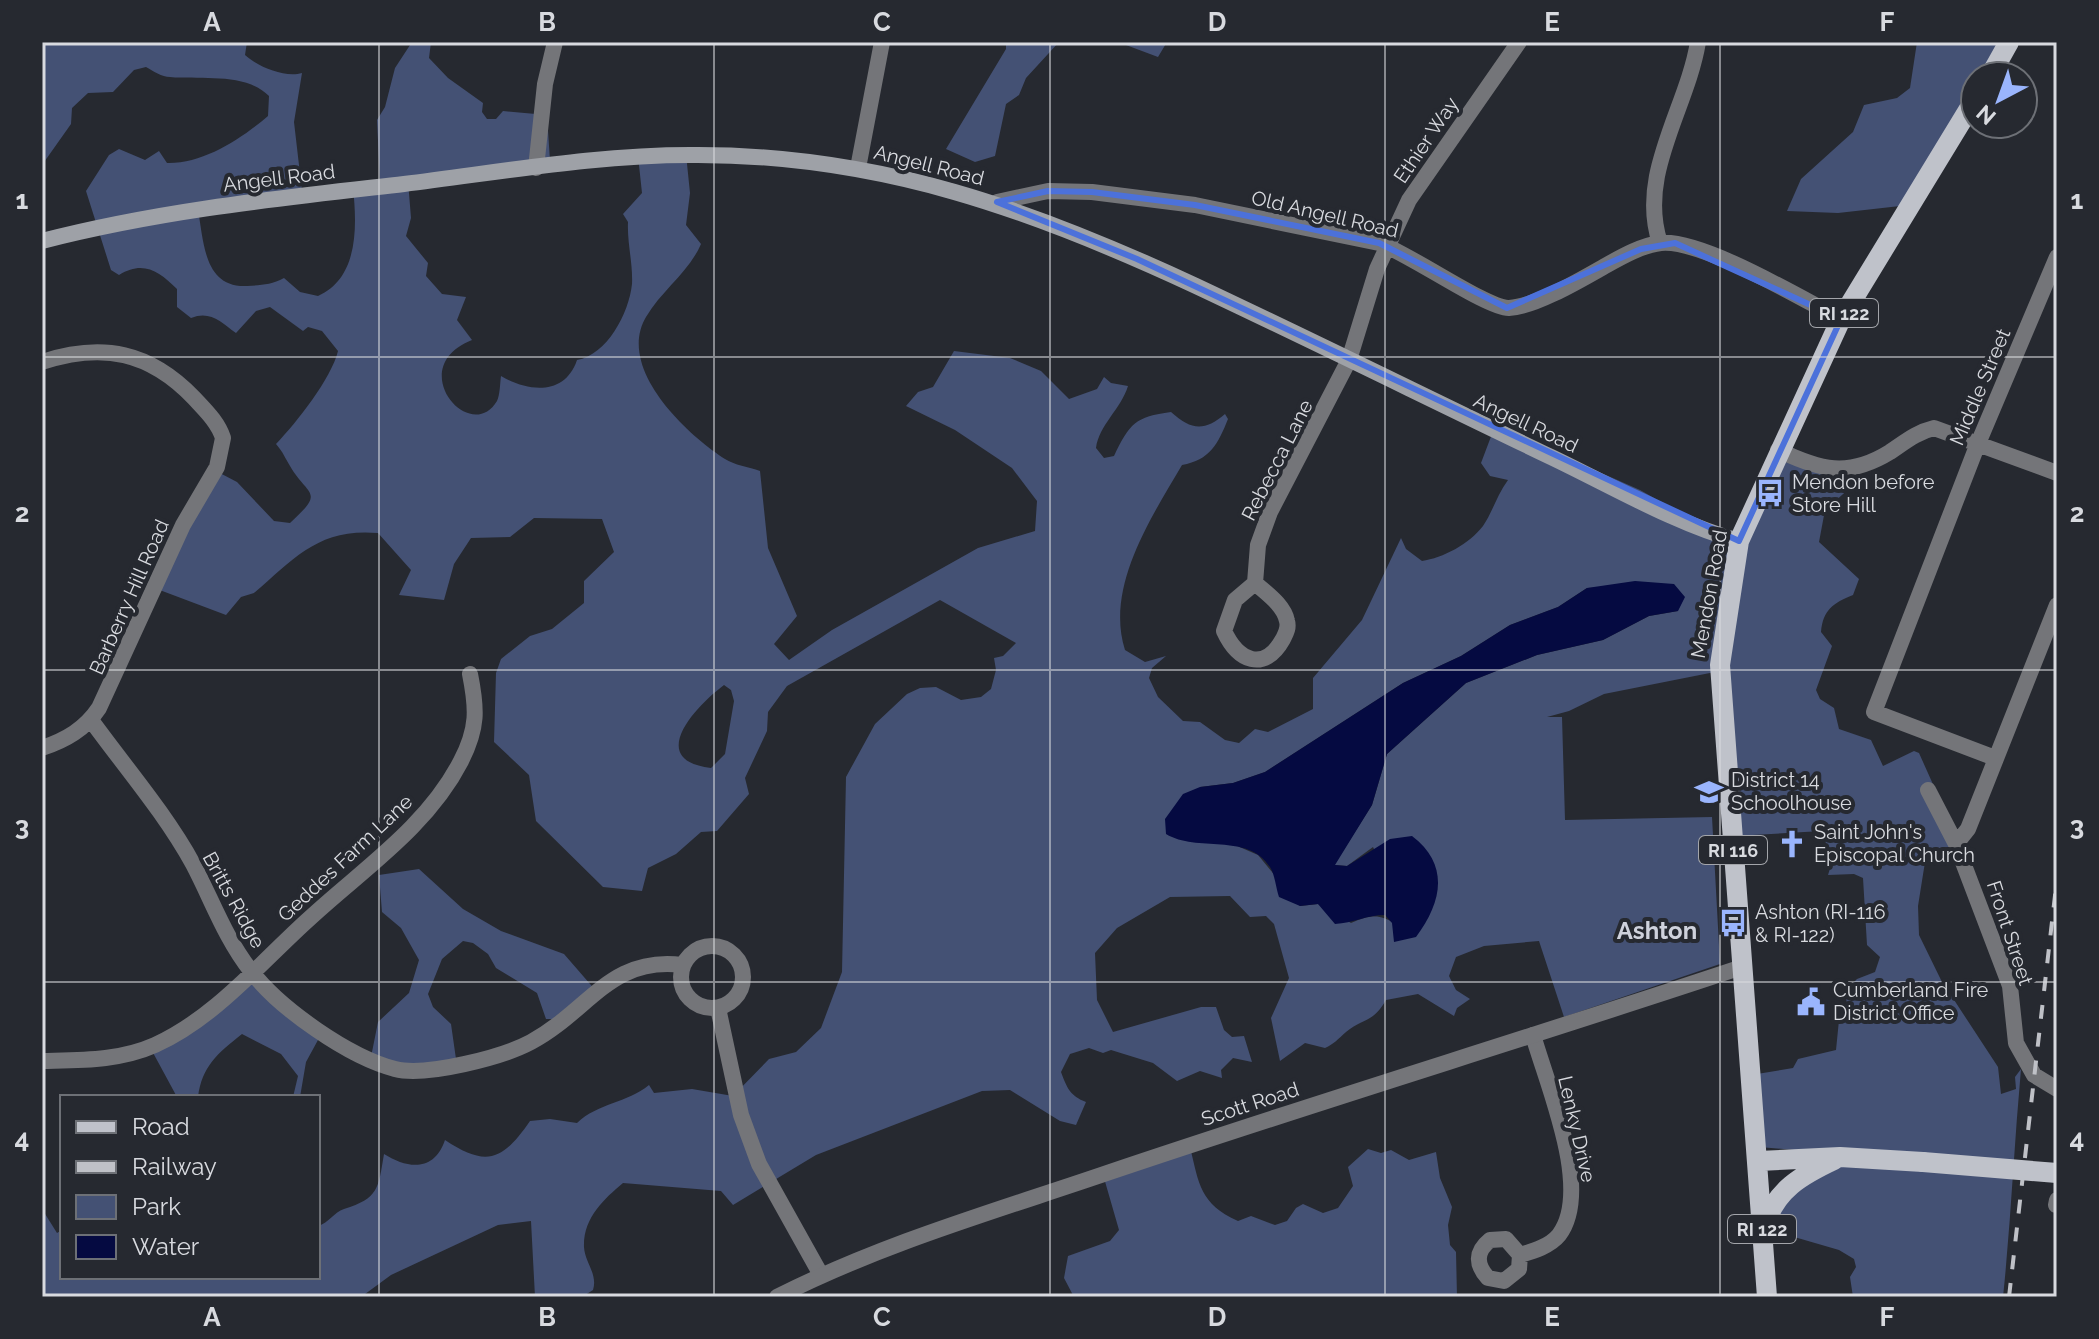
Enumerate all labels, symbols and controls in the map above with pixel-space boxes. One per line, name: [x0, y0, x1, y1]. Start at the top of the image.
text: A: [203, 7, 221, 37]
text: B: [538, 7, 556, 37]
text: C: [873, 7, 891, 37]
text: D: [1208, 7, 1226, 37]
text: E: [1544, 7, 1560, 37]
text: F: [1880, 7, 1895, 37]
north arrow: [1959, 60, 2039, 140]
street label: Ethier Way: [1388, 92, 1464, 188]
text: N: [1971, 100, 2001, 130]
street label: Angell Road: [871, 140, 987, 190]
street label: Angell Road: [222, 159, 336, 197]
text: 1: [16, 185, 29, 215]
street label: Old Angell Road: [1249, 185, 1401, 243]
text: 1: [2071, 185, 2084, 215]
road number: RI 122: [1810, 299, 1878, 327]
street label: Middle Street: [1945, 325, 2015, 449]
street label: Angell Road: [1470, 388, 1582, 458]
street label: Rebecca Lane: [1236, 395, 1318, 524]
place label: Mendon before Store Hill: [1792, 470, 1935, 517]
bus stop icon: Mendon before Store Hill: [1755, 478, 1785, 508]
text: 2: [15, 498, 29, 528]
text: 2: [2070, 498, 2084, 528]
street label: Barberry Hill Road: [84, 516, 174, 678]
street label: Mendon Road: [1686, 528, 1732, 660]
place label: District 14 Schoolhouse: [1731, 768, 1852, 815]
school or university icon: District 14 Schoolhouse: [1694, 777, 1724, 807]
street label: Geddes Farm Lane: [273, 789, 417, 927]
text: 3: [15, 811, 29, 841]
text: 3: [2070, 811, 2084, 841]
place label: Saint John's Episcopal Church: [1814, 820, 1975, 867]
church icon: Saint John's Episcopal Church: [1777, 829, 1807, 859]
road number: RI 116: [1699, 836, 1767, 864]
street label: Britts Ridge: [198, 848, 270, 953]
street label: Front Street: [1982, 878, 2038, 989]
place label: Ashton (RI-116 & RI-122): [1755, 900, 1886, 947]
bus stop icon: Ashton (RI-116 & RI-122): [1718, 908, 1748, 938]
district label: Ashton: [1617, 916, 1697, 945]
place label: Cumberland Fire District Office: [1833, 978, 1988, 1025]
public building icon: Cumberland Fire District Office: [1796, 987, 1826, 1017]
street label: Lenky Drive: [1553, 1073, 1601, 1185]
street label: Scott Road: [1198, 1077, 1302, 1131]
legend: [60, 1095, 320, 1279]
text: Road: [132, 1112, 190, 1141]
text: 4: [15, 1124, 29, 1154]
text: 4: [2070, 1124, 2084, 1154]
text: Railway: [132, 1152, 217, 1181]
text: Park: [132, 1192, 181, 1221]
road number: RI 122: [1728, 1215, 1796, 1243]
text: Water: [132, 1232, 200, 1261]
text: A: [203, 1302, 221, 1332]
text: B: [538, 1302, 556, 1332]
text: C: [873, 1302, 891, 1332]
text: D: [1208, 1302, 1226, 1332]
text: E: [1544, 1302, 1560, 1332]
text: F: [1880, 1302, 1895, 1332]

